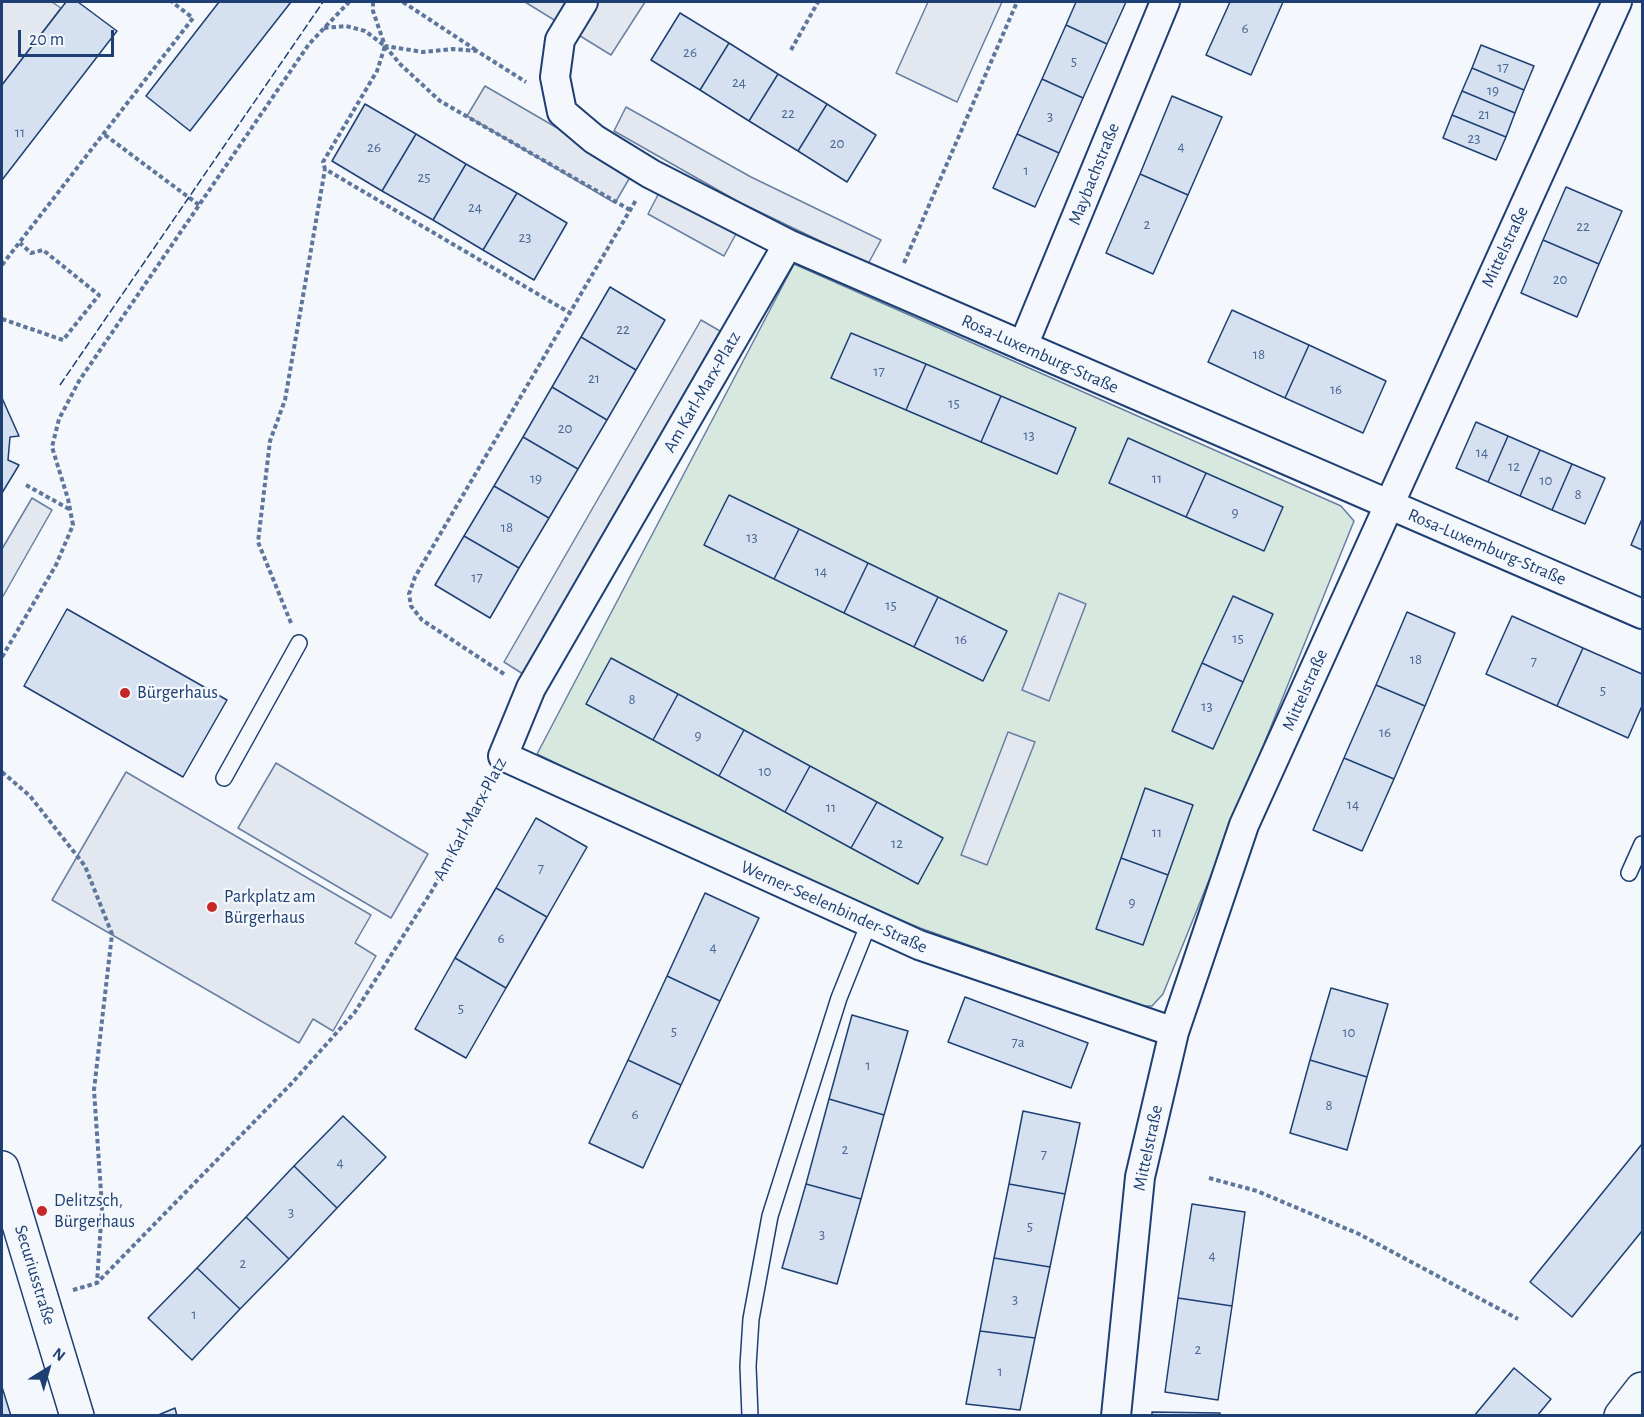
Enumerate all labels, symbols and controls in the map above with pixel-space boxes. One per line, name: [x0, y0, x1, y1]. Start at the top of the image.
scale bar: [21, 18, 117, 56]
house number: 6: [1241, 19, 1249, 37]
text: 20 m: [29, 31, 64, 49]
house number: 26: [683, 43, 697, 61]
house number: 5: [1071, 52, 1077, 70]
house number: 17: [1497, 58, 1509, 76]
house number: 24: [732, 73, 746, 91]
house number: 19: [1487, 81, 1499, 99]
house number: 22: [781, 104, 795, 122]
house number: 21: [1478, 105, 1490, 123]
house number: 3: [1047, 107, 1053, 125]
street label: Maybachstraße: [1064, 120, 1124, 228]
house number: 11: [15, 123, 25, 141]
house number: 23: [1467, 129, 1481, 147]
house number: 20: [830, 134, 844, 152]
house number: 4: [1177, 137, 1185, 155]
house number: 26: [367, 138, 381, 156]
house number: 1: [1023, 161, 1029, 179]
house number: 25: [417, 168, 431, 186]
house number: 24: [468, 198, 482, 216]
street label: Mittelstraße: [1477, 203, 1533, 291]
house number: 2: [1144, 215, 1150, 233]
house number: 22: [1576, 217, 1590, 235]
house number: 23: [518, 228, 532, 246]
house number: 20: [1553, 270, 1567, 288]
street label: Rosa-Luxemburg-Straße: [958, 310, 1122, 398]
house number: 22: [616, 320, 630, 338]
street label: Am Karl-Marx-Platz: [659, 328, 745, 456]
house number: 18: [1253, 345, 1265, 363]
house number: 17: [873, 362, 885, 380]
house number: 21: [588, 369, 600, 387]
house number: 16: [1330, 380, 1342, 398]
house number: 15: [948, 394, 960, 412]
house number: 20: [558, 419, 572, 437]
house number: 13: [1023, 426, 1035, 444]
house number: 14: [1476, 443, 1488, 461]
house number: 12: [1508, 457, 1520, 475]
house number: 19: [530, 469, 542, 487]
house number: 11: [1152, 469, 1162, 487]
house number: 10: [1539, 471, 1553, 489]
house number: 8: [1574, 485, 1582, 503]
house number: 9: [1231, 503, 1239, 521]
street label: Rosa-Luxemburg-Straße: [1405, 504, 1569, 590]
house number: 18: [501, 518, 513, 536]
house number: 13: [746, 528, 758, 546]
house number: 14: [815, 562, 827, 580]
house number: 17: [471, 568, 483, 586]
house number: 15: [885, 596, 897, 614]
house number: 15: [1232, 629, 1244, 647]
house number: 16: [955, 630, 967, 648]
street label: Mittelstraße: [1277, 646, 1333, 734]
house number: 18: [1410, 650, 1422, 668]
house number: 7: [1531, 652, 1537, 670]
house number: 5: [1600, 681, 1606, 699]
place label: Bürgerhaus: [137, 682, 218, 704]
marker: Bürgerhaus: [118, 686, 132, 700]
house number: 8: [628, 690, 636, 708]
house number: 13: [1201, 697, 1213, 715]
house number: 16: [1379, 723, 1391, 741]
house number: 9: [694, 726, 702, 744]
street label: Am Karl-Marx-Platz: [428, 754, 512, 884]
house number: 10: [758, 762, 772, 780]
house number: 14: [1347, 795, 1359, 813]
house number: 11: [826, 798, 836, 816]
house number: 11: [1152, 823, 1162, 841]
house number: 12: [891, 834, 903, 852]
street label: Werner-Seelenbinder-Straße: [737, 856, 931, 958]
house number: 7: [538, 859, 544, 877]
place label: Parkplatz am Bürgerhaus: [224, 886, 316, 928]
house number: 9: [1128, 893, 1136, 911]
marker: Parkplatz am Bürgerhaus: [205, 900, 219, 914]
house number: 6: [497, 929, 505, 947]
house number: 4: [709, 938, 717, 956]
house number: 5: [458, 999, 464, 1017]
house number: 5: [671, 1022, 677, 1040]
house number: 10: [1342, 1023, 1356, 1041]
house number: 7a: [1011, 1033, 1025, 1051]
house number: 1: [865, 1056, 871, 1074]
house number: 8: [1325, 1096, 1333, 1114]
street label: Mittelstraße: [1128, 1103, 1168, 1193]
house number: 6: [631, 1105, 639, 1123]
house number: 2: [842, 1140, 848, 1158]
house number: 7: [1041, 1145, 1047, 1163]
house number: 4: [336, 1153, 344, 1171]
place label: Delitzsch, Bürgerhaus: [54, 1190, 135, 1232]
house number: 3: [288, 1203, 294, 1221]
marker: Delitzsch, Bürgerhaus: [35, 1204, 49, 1218]
house number: 5: [1027, 1217, 1033, 1235]
street label: Securiusstraße: [10, 1223, 60, 1327]
house number: 3: [819, 1225, 825, 1243]
house number: 4: [1208, 1246, 1216, 1264]
house number: 2: [240, 1254, 246, 1272]
house number: 3: [1012, 1290, 1018, 1308]
house number: 1: [191, 1305, 197, 1323]
north arrow: [18, 1339, 78, 1399]
house number: 2: [1195, 1340, 1201, 1358]
text: N: [50, 1345, 68, 1364]
house number: 1: [997, 1362, 1003, 1380]

